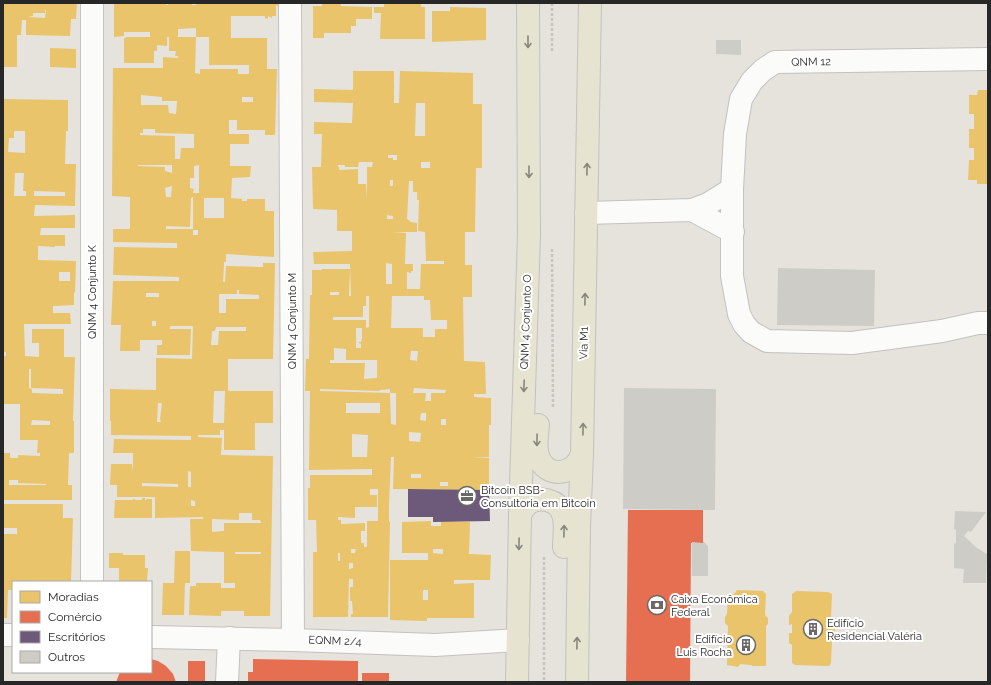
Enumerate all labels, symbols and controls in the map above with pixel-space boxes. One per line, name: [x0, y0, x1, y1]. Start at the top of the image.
one-way arrow: [524, 35, 532, 48]
street label: QNM 12: [791, 55, 831, 69]
one-way arrow: [583, 163, 591, 176]
one-way arrow: [525, 165, 533, 178]
street label: QNM 4 Conjunto K: [86, 244, 99, 339]
street label: QNM 4 Conjunto M: [286, 273, 299, 369]
street label: QNM 4 Conjunto O: [518, 274, 534, 370]
one-way arrow: [581, 293, 589, 306]
street label: Via M1: [577, 326, 591, 360]
one-way arrow: [520, 379, 528, 392]
one-way arrow: [579, 423, 586, 436]
one-way arrow: [533, 433, 541, 446]
place label: Bitcoin BSB- Consultoria em Bitcoin: [481, 484, 596, 510]
office icon: Bitcoin BSB- Consultoria em Bitcoin: [456, 485, 478, 507]
one-way arrow: [560, 525, 568, 538]
one-way arrow: [516, 537, 523, 550]
legend: [12, 581, 152, 673]
text: Moradias: [48, 590, 99, 604]
place label: Caixa Econômica Federal: [671, 593, 758, 619]
bank icon: Caixa Econômica Federal: [646, 594, 668, 616]
text: Comércio: [48, 610, 102, 624]
place label: Edifício Residencial Valéria: [827, 617, 922, 643]
building icon: Edifício Residencial Valéria: [802, 618, 824, 640]
text: Escritórios: [48, 630, 106, 644]
place label: Edifício Luis Rocha: [677, 633, 732, 659]
street label: EQNM 2/4: [308, 634, 362, 648]
building icon: Edifício Luis Rocha: [735, 634, 757, 656]
one-way arrow: [573, 637, 581, 650]
text: Outros: [48, 650, 85, 664]

